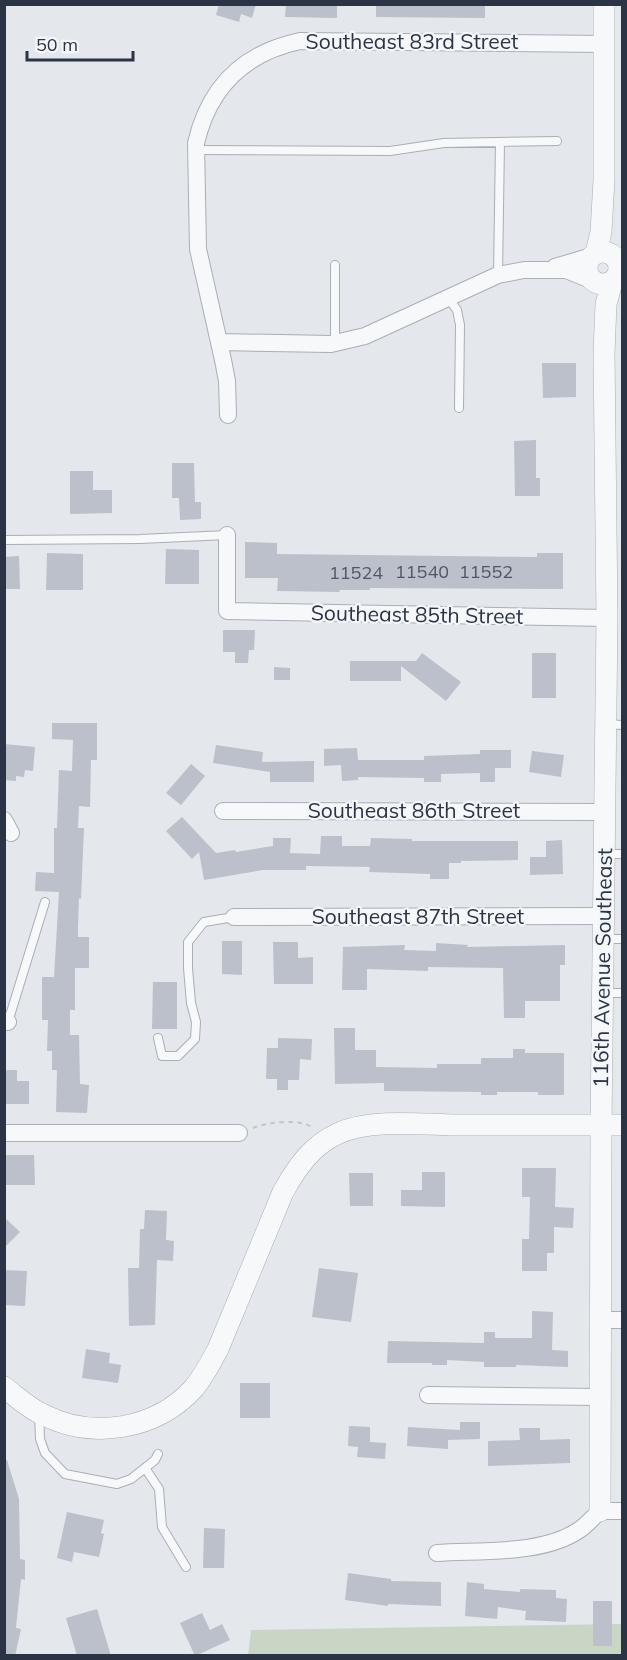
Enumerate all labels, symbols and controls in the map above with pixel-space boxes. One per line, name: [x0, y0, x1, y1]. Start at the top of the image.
scale bar: [27, 24, 134, 62]
street label: Southeast 83rd Street: [306, 28, 518, 54]
text: 50 m: [36, 33, 78, 56]
house number: 11540: [395, 560, 449, 583]
house number: 11552: [459, 560, 513, 583]
house number: 11524: [329, 561, 383, 584]
street label: Southeast 85th Street: [311, 599, 523, 629]
street label: Southeast 86th Street: [308, 797, 520, 823]
street label: 116th Avenue Southeast: [587, 848, 617, 1088]
street label: Southeast 87th Street: [312, 903, 524, 929]

